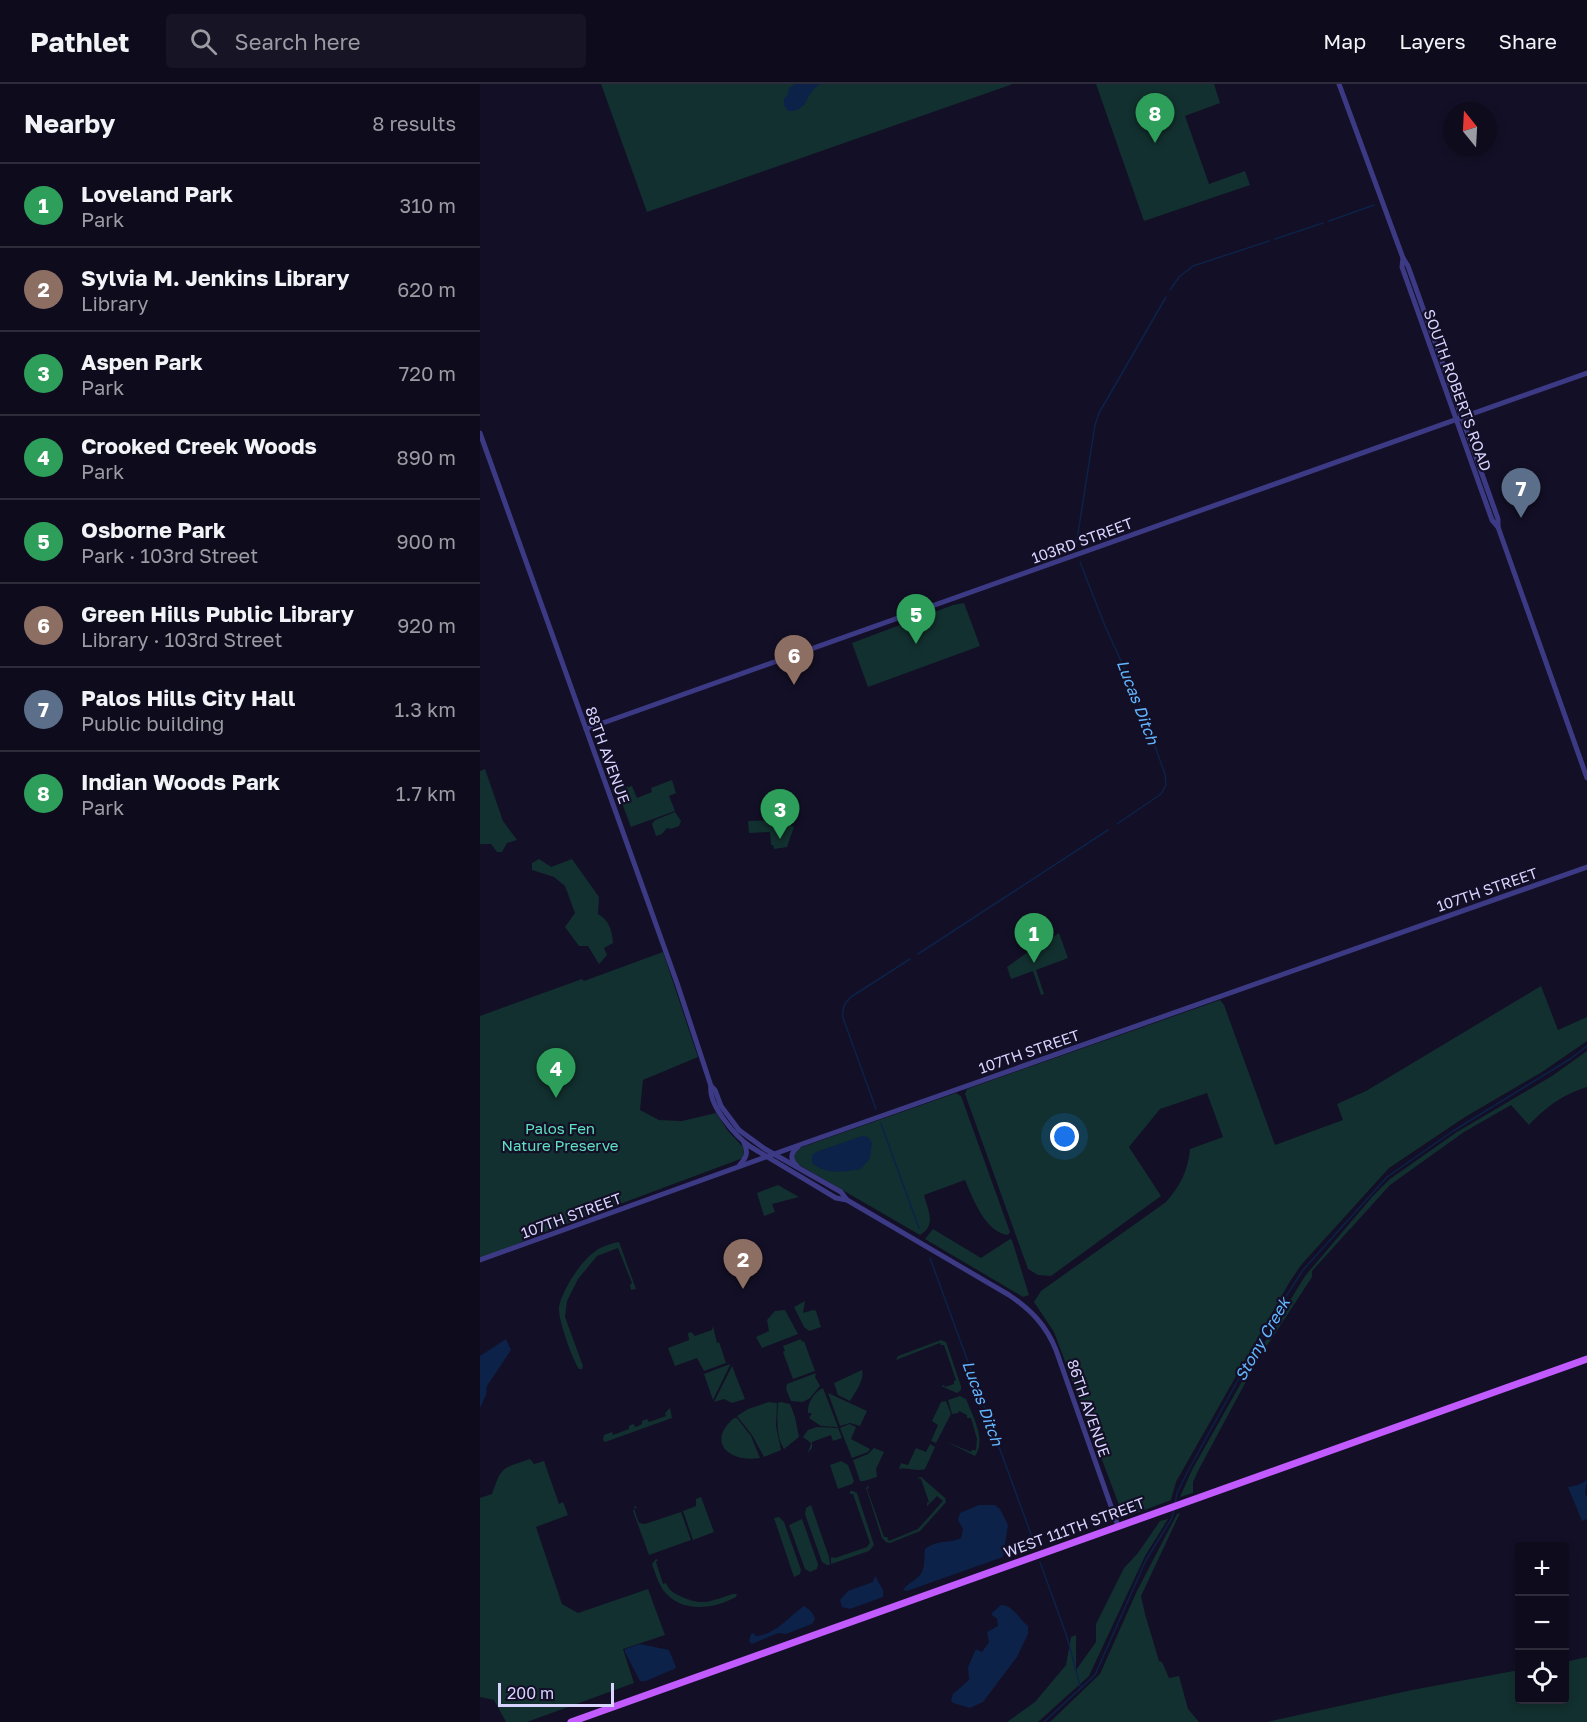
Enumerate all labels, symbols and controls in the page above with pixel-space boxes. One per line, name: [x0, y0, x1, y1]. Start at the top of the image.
search box: [166, 14, 586, 68]
text: Pathlet: [30, 25, 130, 58]
icon: search: [187, 25, 220, 58]
text: Search here: [235, 28, 361, 55]
text: Map: [1323, 28, 1366, 54]
text: Layers: [1399, 28, 1466, 54]
text: Share: [1499, 28, 1557, 54]
pin: 8: [1136, 94, 1174, 143]
north arrow: [1443, 102, 1497, 156]
text: Nearby: [24, 108, 115, 139]
text: 8 results: [372, 111, 456, 135]
text: Loveland Park: [81, 180, 233, 207]
text: 1: [38, 193, 49, 217]
text: 310 m: [400, 193, 456, 217]
text: Park: [81, 207, 124, 231]
text: Sylvia M. Jenkins Library: [81, 264, 349, 291]
text: 2: [37, 277, 50, 301]
text: 620 m: [397, 277, 456, 301]
text: Library: [81, 291, 149, 315]
street label: SOUTH ROBERTS ROAD: [1420, 307, 1496, 473]
text: Aspen Park: [81, 348, 203, 375]
text: 3: [37, 361, 50, 385]
text: 720 m: [399, 361, 456, 385]
text: Park: [81, 375, 124, 399]
text: Crooked Creek Woods: [81, 432, 317, 459]
text: 4: [37, 445, 50, 469]
text: 890 m: [397, 445, 456, 469]
text: Park: [81, 459, 124, 483]
pin: 7: [1502, 468, 1540, 518]
street label: 103RD STREET: [1029, 513, 1135, 567]
text: Osborne Park: [81, 516, 226, 543]
text: 5: [37, 529, 50, 553]
text: 900 m: [396, 529, 456, 553]
text: Park · 103rd Street: [81, 543, 258, 567]
pin: 5: [896, 594, 936, 644]
text: Green Hills Public Library: [81, 600, 354, 627]
text: 6: [37, 613, 50, 637]
text: 920 m: [397, 613, 456, 637]
text: Library · 103rd Street: [81, 627, 282, 651]
pin: 6: [774, 636, 814, 685]
water label: Lucas Ditch: [1113, 657, 1164, 748]
text: Palos Hills City Hall: [81, 684, 295, 711]
text: 7: [38, 697, 49, 721]
text: 1.3 km: [395, 697, 456, 721]
street label: 88TH AVENUE: [582, 704, 634, 806]
text: Public building: [81, 711, 224, 735]
text: Indian Woods Park: [81, 768, 280, 795]
text: 8: [37, 781, 50, 805]
text: 1.7 km: [396, 781, 456, 805]
pin: 3: [760, 790, 800, 839]
text: Park: [81, 795, 124, 819]
street label: 107TH STREET: [1434, 863, 1540, 915]
pin: 1: [1014, 914, 1054, 963]
street label: 107TH STREET: [976, 1025, 1082, 1077]
pin: 4: [536, 1048, 576, 1098]
park label: Palos Fen Nature Preserve: [502, 1119, 619, 1154]
your location: [1050, 1122, 1079, 1151]
street label: 107TH STREET: [518, 1188, 624, 1242]
pin: 2: [724, 1240, 762, 1289]
water label: Stony Creek: [1230, 1292, 1295, 1384]
street label: 86TH AVENUE: [1064, 1357, 1114, 1459]
water label: Lucas Ditch: [958, 1358, 1008, 1449]
street label: WEST 111TH STREET: [1001, 1493, 1147, 1561]
map controls: [1515, 1542, 1569, 1704]
button: +: [1515, 1542, 1569, 1596]
button: −: [1515, 1596, 1569, 1650]
button: locate: [1515, 1650, 1569, 1704]
scale bar: [498, 1680, 614, 1708]
text: 200 m: [507, 1683, 554, 1703]

